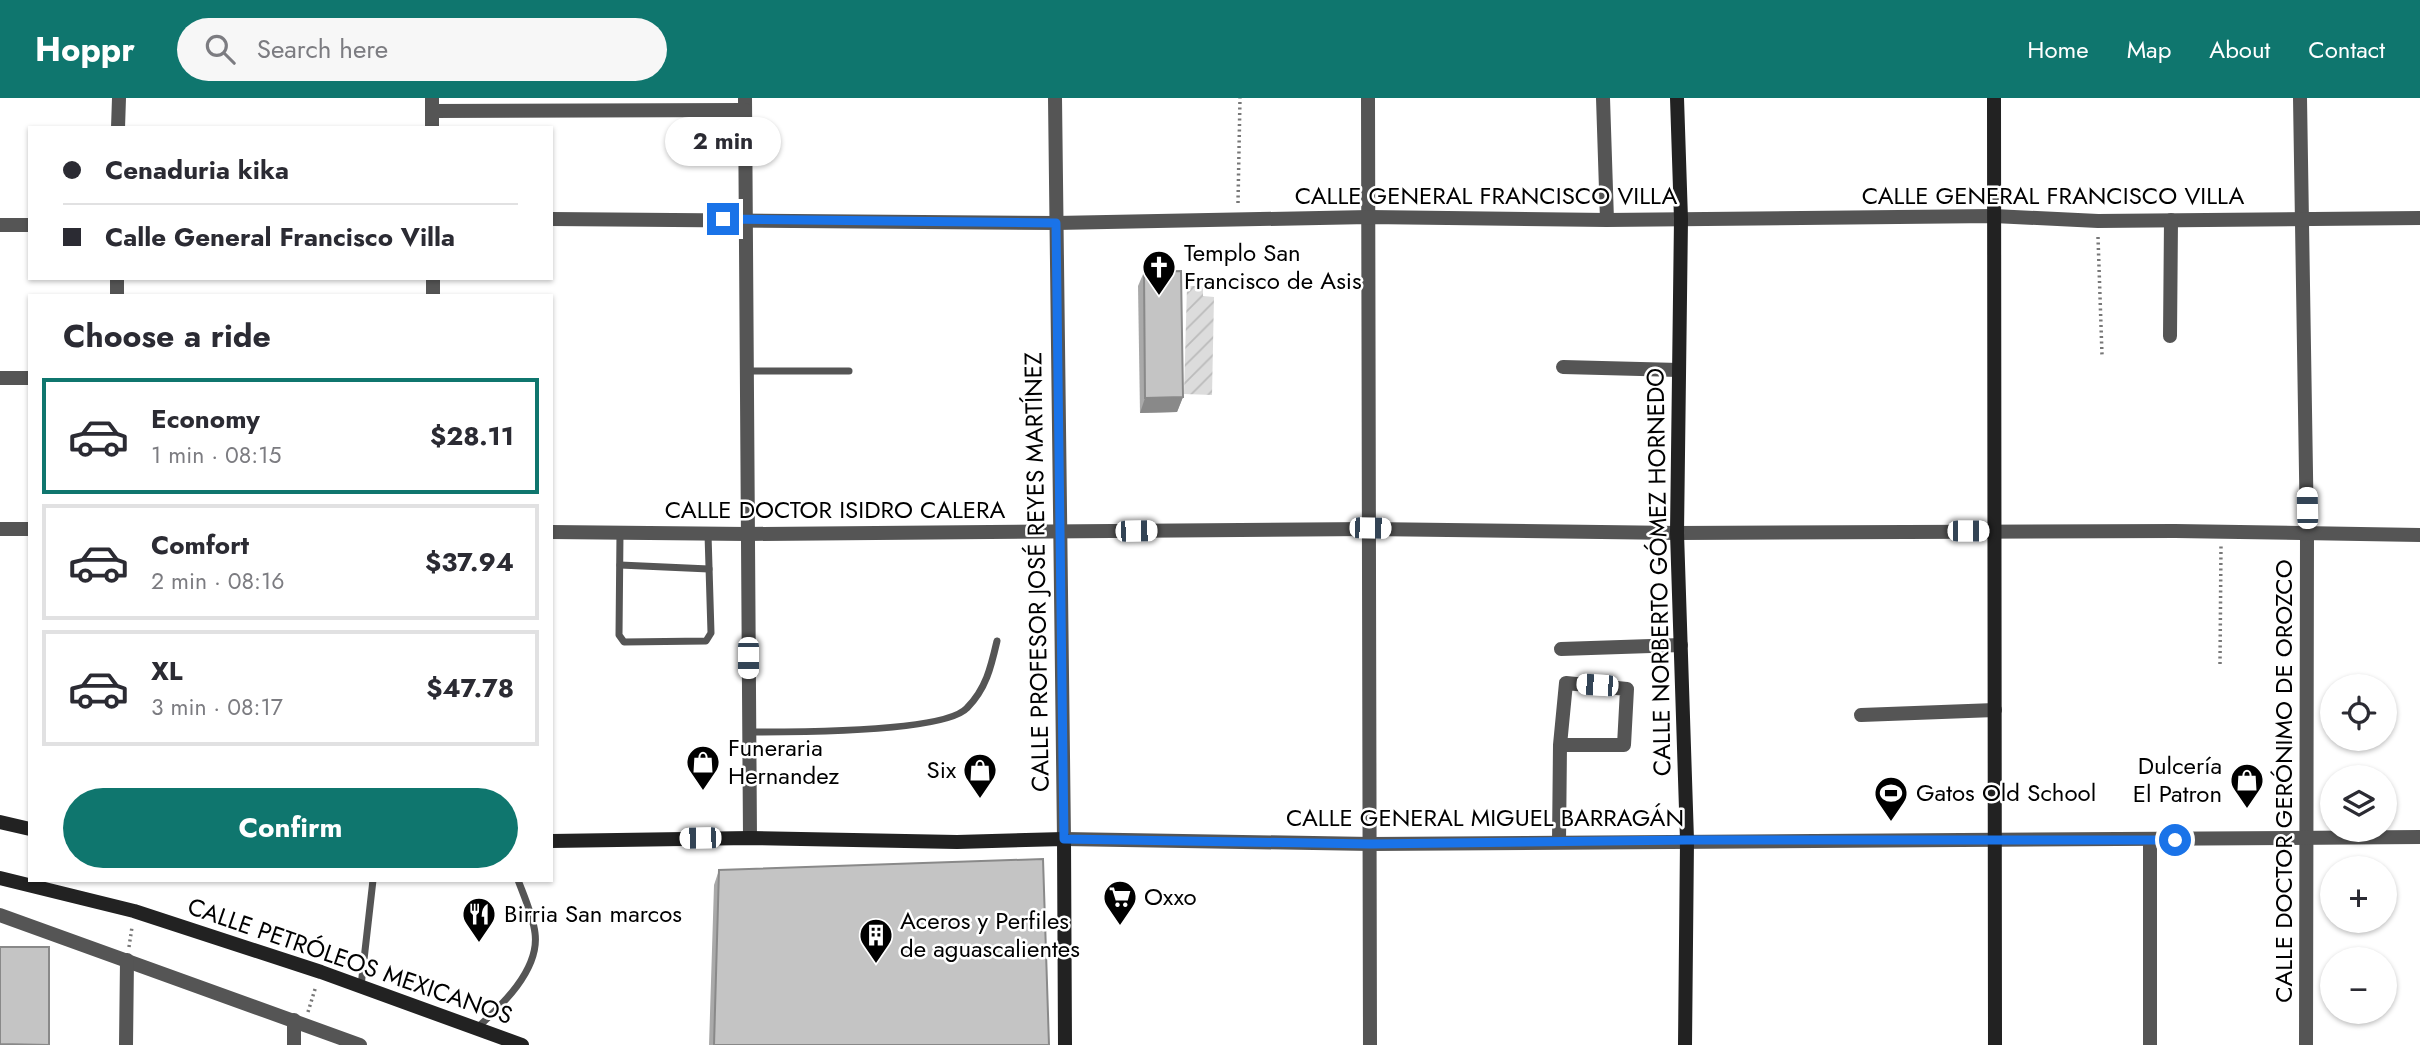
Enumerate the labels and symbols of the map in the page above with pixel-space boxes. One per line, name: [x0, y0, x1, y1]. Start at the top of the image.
callout: 2 min: [665, 117, 781, 166]
street label: CALLE GENERAL FRANCISCO VILLA: [1295, 178, 1677, 213]
street label: CALLE GENERAL FRANCISCO VILLA: [1862, 178, 2244, 213]
route end: [707, 203, 739, 235]
place label: Templo San Francisco de Asis: [1184, 235, 1362, 298]
church icon: Templo San Francisco de Asis: [1140, 248, 1178, 297]
street label: CALLE PROFESOR JOSÉ REYES MARTÍNEZ: [1015, 352, 1058, 792]
street label: CALLE NORBERTO GÓMEZ HORNEDO: [1637, 368, 1680, 776]
car: [2297, 487, 2318, 529]
street label: CALLE DOCTOR ISIDRO CALERA: [665, 492, 1005, 527]
car: [1349, 517, 1392, 539]
car: [1115, 520, 1158, 542]
car: [1948, 521, 1990, 542]
street label: CALLE DOCTOR GERÓNIMO DE OROZCO: [2266, 559, 2301, 1003]
car: [738, 637, 759, 679]
car: [1576, 673, 1619, 697]
place label: Funeraria Hernandez: [728, 730, 839, 793]
shop icon: Funeraria Hernandez: [684, 743, 722, 792]
place label: Dulcería El Patron: [2133, 748, 2222, 811]
shop icon: Six: [961, 751, 999, 800]
place label: Six: [927, 752, 957, 787]
shop icon: Dulcería El Patron: [2228, 761, 2266, 810]
sports icon: Gatos Old School: [1872, 774, 1910, 823]
place label: Gatos Old School: [1916, 775, 2096, 810]
street label: CALLE GENERAL MIGUEL BARRAGÁN: [1286, 800, 1684, 835]
route start: [2159, 824, 2191, 856]
car: [679, 827, 722, 849]
supermarket icon: Oxxo: [1101, 878, 1139, 927]
place label: Oxxo: [1144, 879, 1197, 914]
street label: CALLE PETRÓLEOS MEXICANOS: [183, 888, 517, 1033]
restaurant icon: Birria San marcos: [460, 895, 498, 944]
place label: Birria San marcos: [504, 896, 682, 931]
place label: Aceros y Perfiles de aguascalientes: [900, 903, 1080, 966]
building icon: Aceros y Perfiles de aguascalientes: [857, 916, 895, 965]

